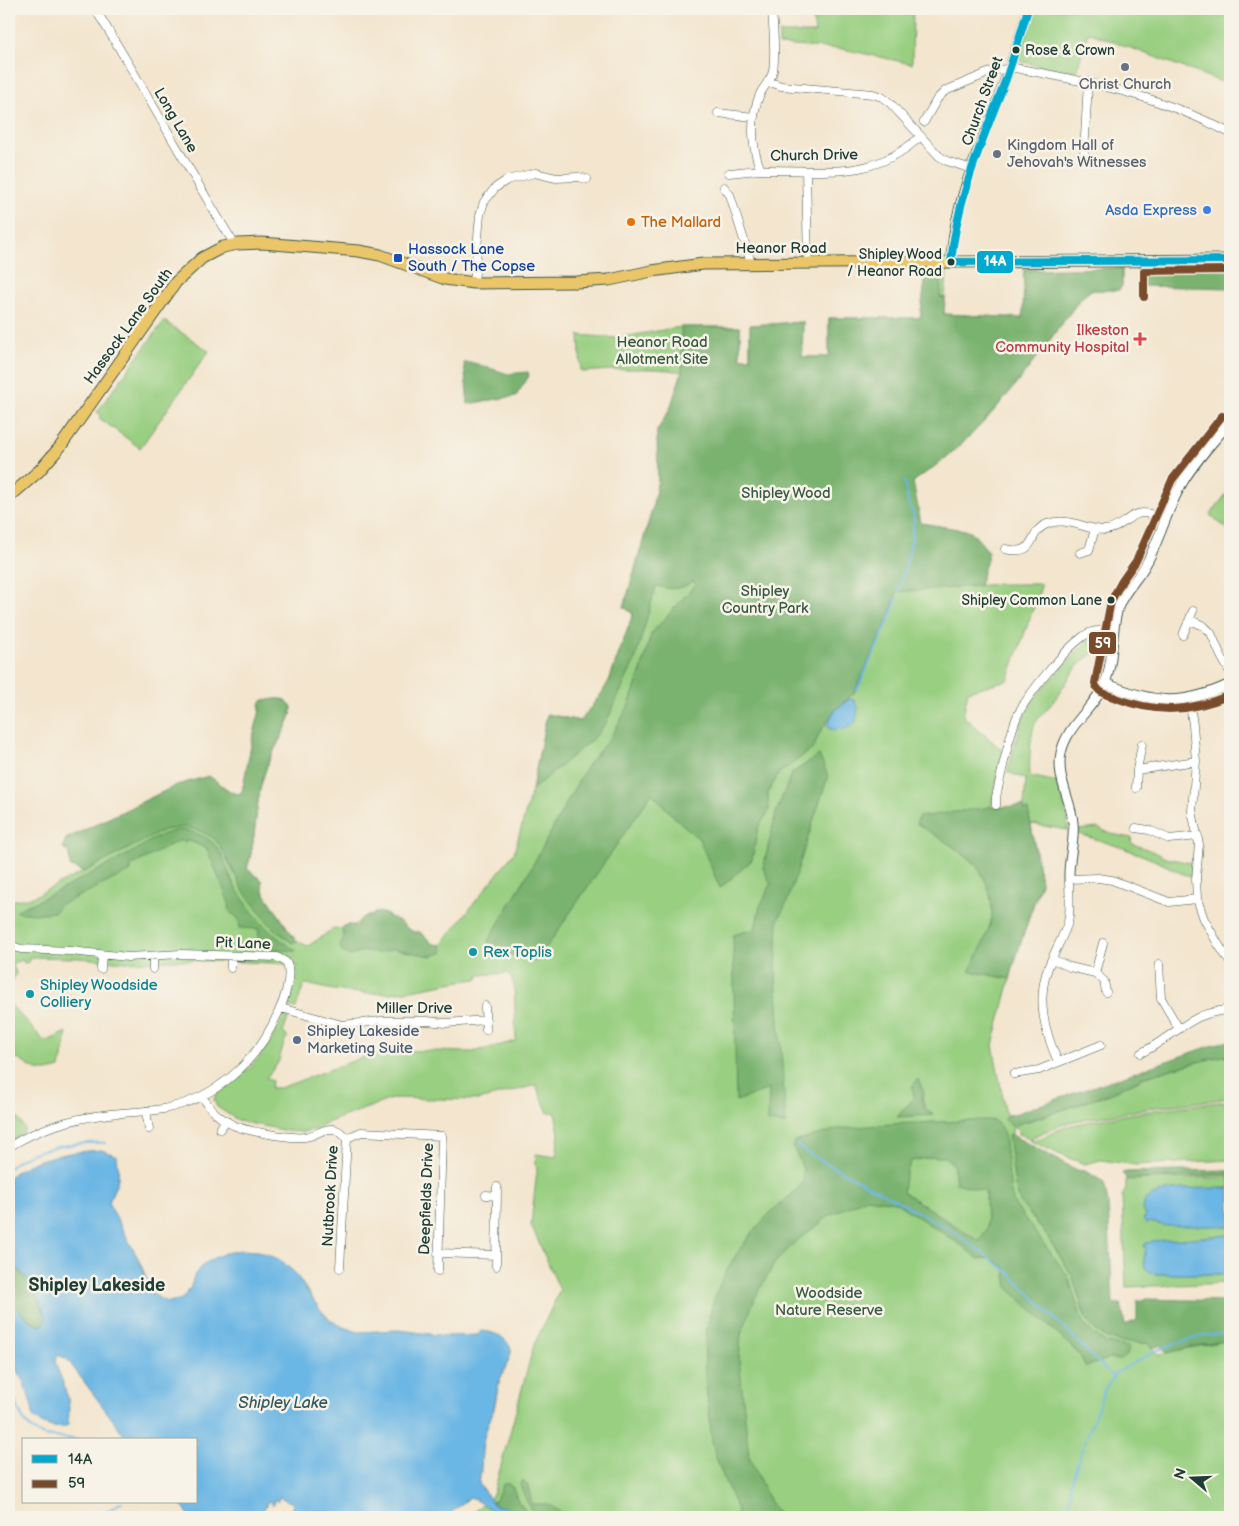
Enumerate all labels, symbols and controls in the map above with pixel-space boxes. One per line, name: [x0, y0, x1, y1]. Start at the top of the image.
place label: Rose & Crown: [1025, 42, 1115, 59]
marker: Rose & Crown: [1011, 45, 1021, 55]
street label: Church Street: [958, 54, 1008, 148]
marker: Christ Church: [1119, 61, 1131, 73]
place label: Christ Church: [1079, 75, 1171, 94]
street label: Long Lane: [149, 84, 202, 156]
place label: Kingdom Hall of Jehovah's Witnesses: [1007, 136, 1147, 172]
street label: Church Drive: [770, 145, 858, 166]
marker: Kingdom Hall of Jehovah's Witnesses: [991, 148, 1003, 160]
place label: Asda Express: [1105, 201, 1198, 220]
marker: Asda Express: [1201, 204, 1213, 216]
place label: The Mallard: [641, 213, 721, 232]
marker: The Mallard: [625, 216, 637, 228]
street label: Heanor Road: [735, 239, 827, 258]
place label: Hassock Lane South / The Copse: [408, 240, 535, 276]
place label: Shipley Wood / Heanor Road: [847, 246, 942, 280]
line badge: 14A: [976, 250, 1014, 274]
marker: Hassock Lane South / The Copse: [392, 252, 404, 264]
text: 14A: [984, 253, 1007, 270]
marker: Shipley Wood / Heanor Road: [946, 257, 956, 267]
street label: Hassock Lane South: [80, 265, 177, 388]
place label: Ilkeston Community Hospital: [995, 321, 1129, 357]
marker: Ilkeston Community Hospital: [1133, 332, 1147, 346]
park label: Heanor Road Allotment Site: [616, 333, 708, 369]
park label: Shipley Wood: [741, 484, 831, 503]
park label: Shipley Country Park: [722, 582, 809, 618]
place label: Shipley Common Lane: [962, 592, 1102, 609]
marker: Shipley Common Lane: [1106, 595, 1116, 605]
line badge: 59: [1088, 631, 1117, 655]
text: 59: [1095, 635, 1111, 652]
street label: Pit Lane: [215, 933, 271, 954]
place label: Rex Toplis: [483, 943, 553, 962]
marker: Rex Toplis: [467, 946, 479, 958]
place label: Shipley Woodside Colliery: [40, 976, 158, 1012]
marker: Shipley Woodside Colliery: [24, 988, 36, 1000]
street label: Miller Drive: [376, 999, 452, 1018]
place label: Shipley Lakeside Marketing Suite: [307, 1022, 420, 1058]
marker: Shipley Lakeside Marketing Suite: [291, 1034, 303, 1046]
street label: Deepfields Drive: [415, 1143, 438, 1255]
street label: Nutbrook Drive: [318, 1145, 343, 1247]
district label: Shipley Lakeside: [29, 1275, 165, 1296]
park label: Woodside Nature Reserve: [775, 1284, 883, 1320]
water label: Shipley Lake: [238, 1394, 328, 1413]
legend: [22, 1438, 198, 1504]
text: 14A: [68, 1450, 93, 1469]
north arrow: [1166, 1454, 1216, 1504]
text: N: [1170, 1466, 1190, 1482]
text: 59: [68, 1474, 85, 1493]

